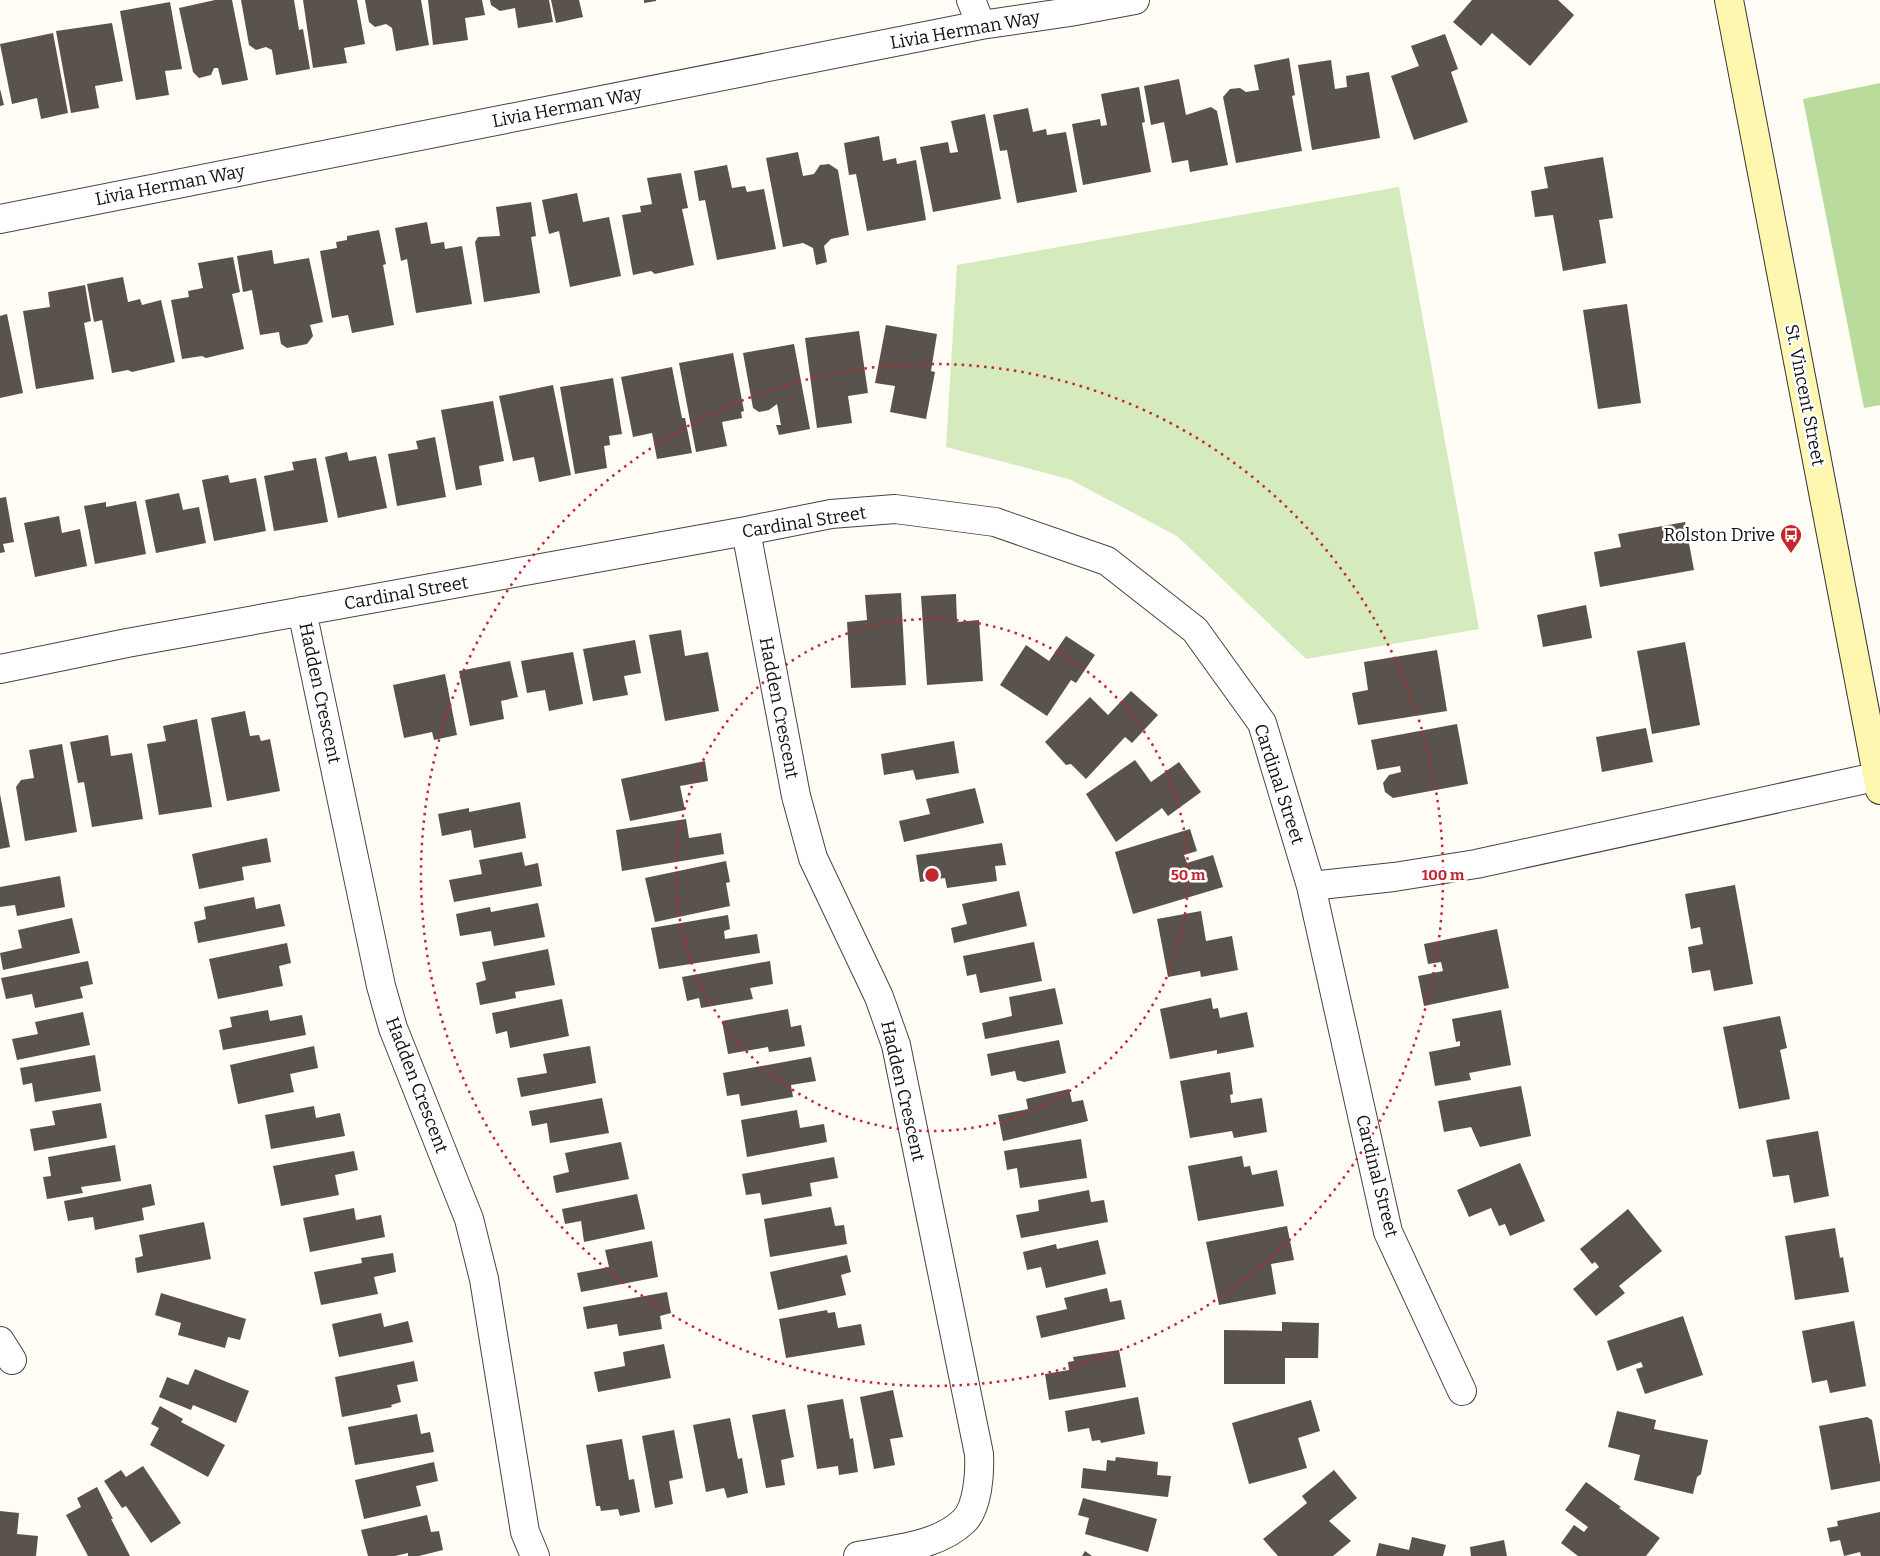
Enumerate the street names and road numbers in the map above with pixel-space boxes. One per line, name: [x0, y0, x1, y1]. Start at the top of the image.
street label: Livia Herman Way: [888, 6, 1042, 54]
street label: Livia Herman Way: [490, 82, 644, 132]
street label: Livia Herman Way: [93, 160, 247, 210]
street label: St. Vincent Street: [1780, 322, 1830, 468]
street label: Cardinal Street: [740, 501, 868, 543]
street label: Cardinal Street: [342, 571, 470, 615]
street label: Hadden Crescent: [294, 620, 346, 766]
street label: Hadden Crescent: [754, 635, 804, 781]
street label: Cardinal Street: [1249, 721, 1309, 848]
street label: Hadden Crescent: [381, 1014, 453, 1157]
street label: Hadden Crescent: [876, 1018, 930, 1164]
street label: Cardinal Street: [1351, 1112, 1403, 1240]

